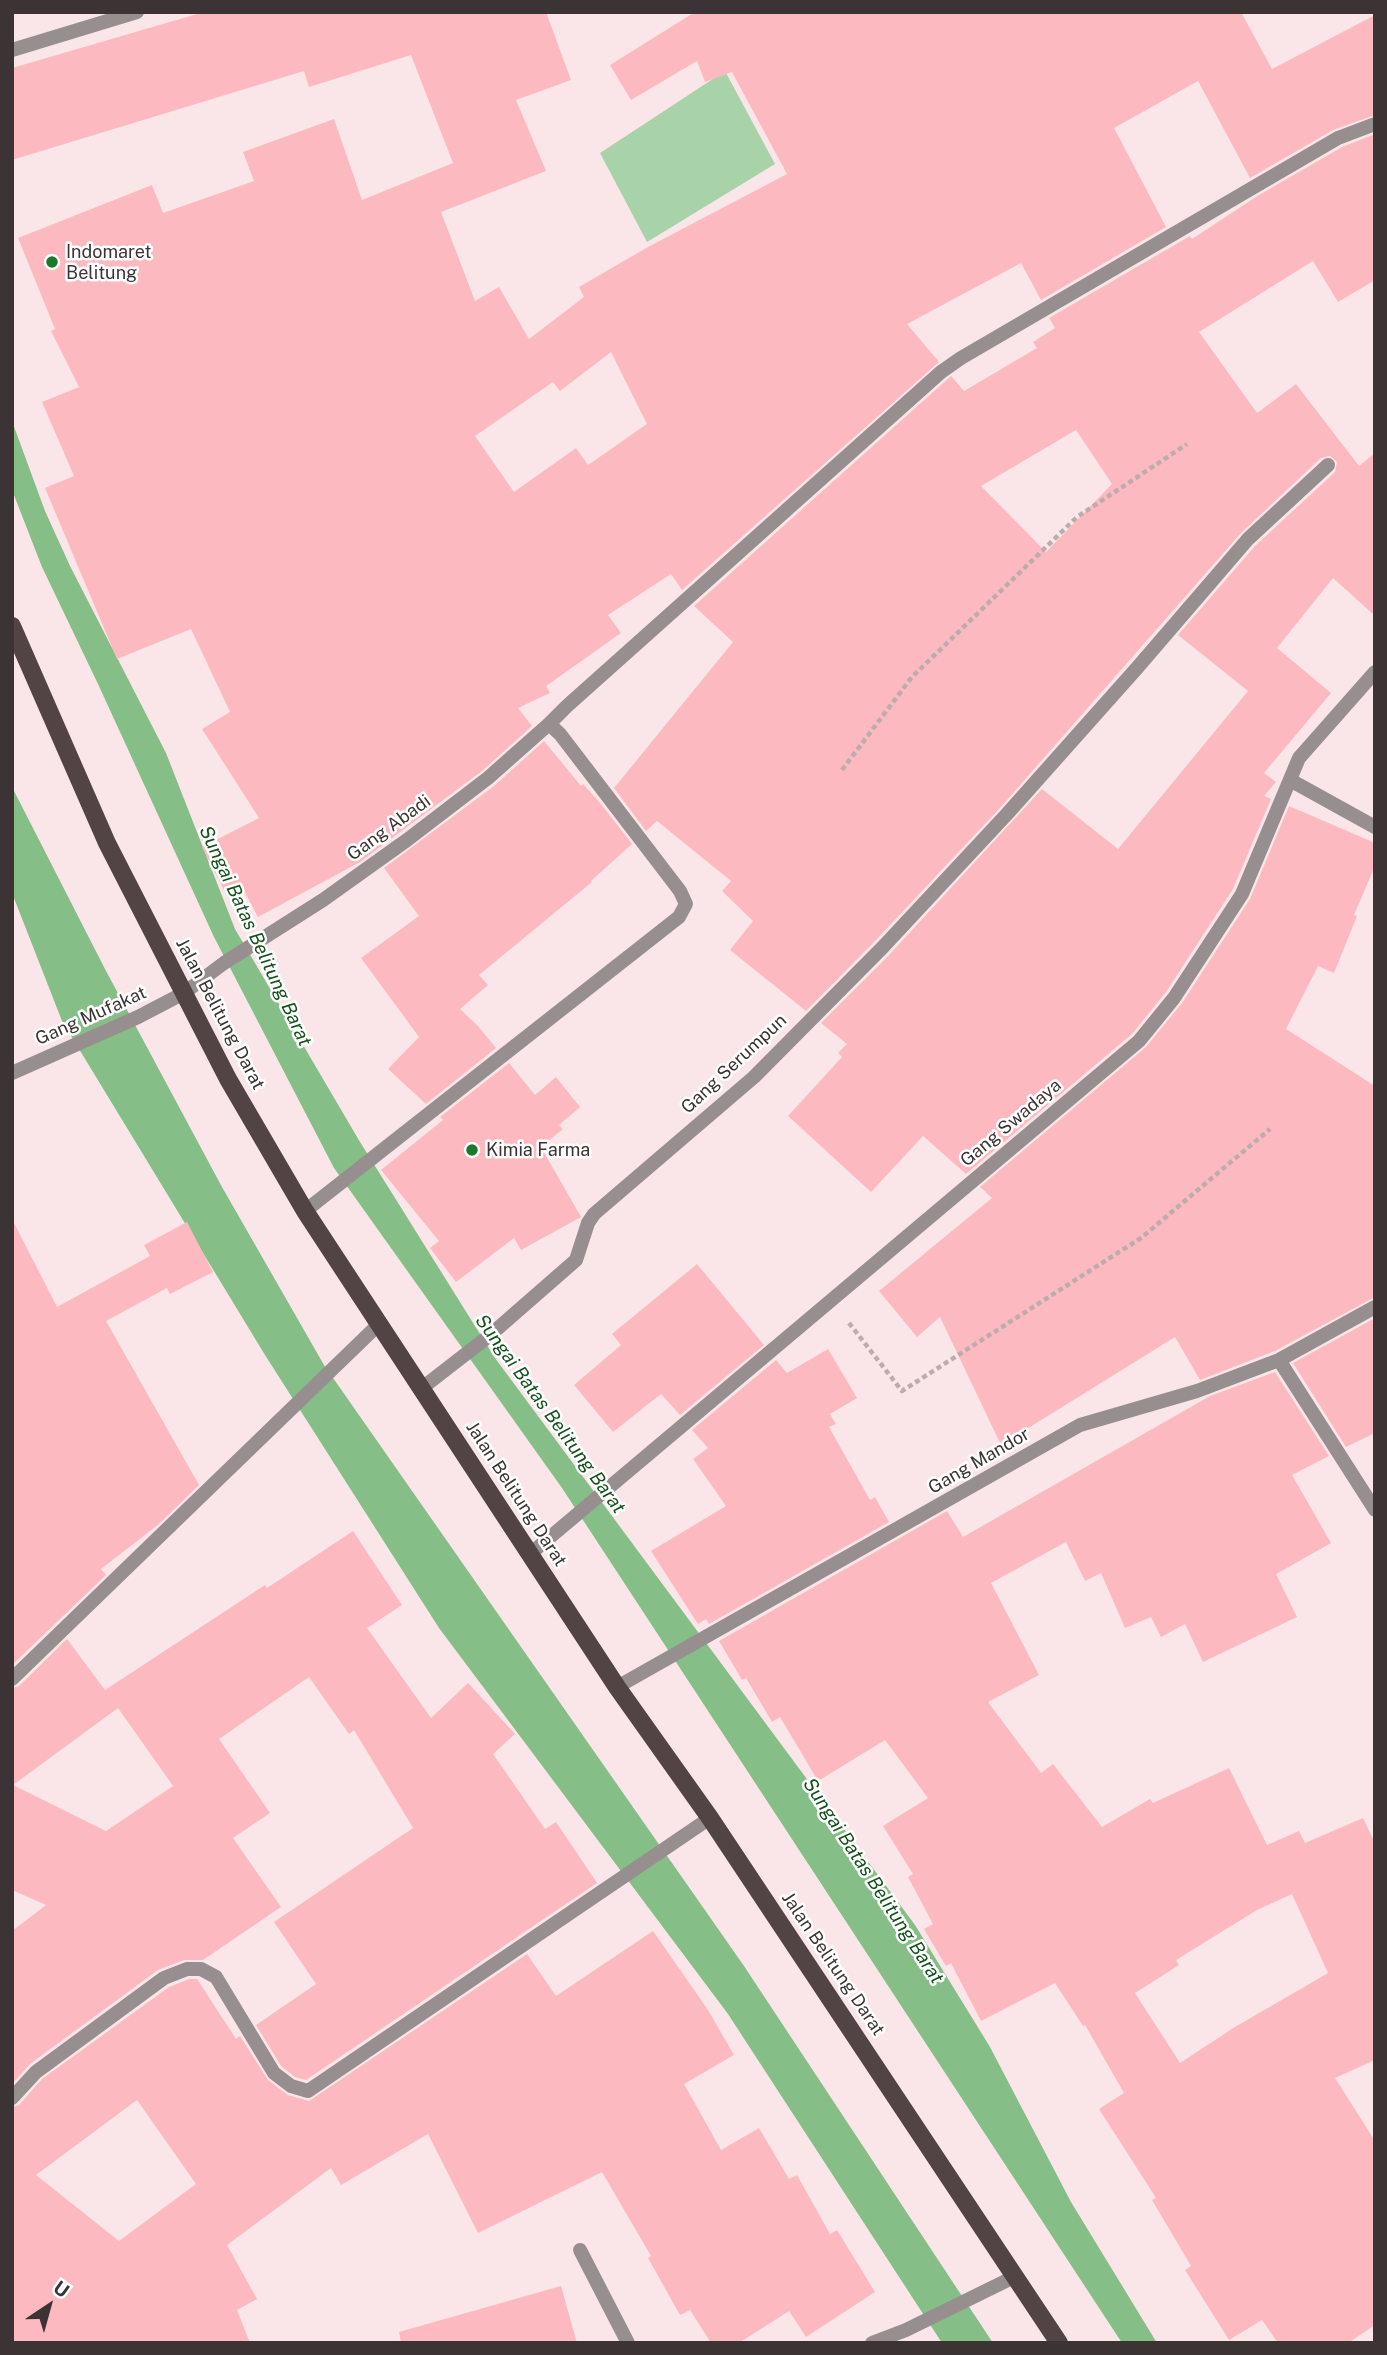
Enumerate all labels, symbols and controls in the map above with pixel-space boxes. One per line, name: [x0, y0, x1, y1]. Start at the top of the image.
place label: Indomaret Belitung: [66, 241, 152, 284]
marker: Indomaret Belitung: [44, 254, 60, 270]
street label: Gang Abadi: [343, 791, 435, 865]
water label: Sungai Batas Belitung Barat: [194, 822, 316, 1050]
street label: Jalan Belitung Darat: [171, 935, 269, 1093]
street label: Gang Mufakat: [32, 982, 150, 1050]
street label: Gang Serumpun: [677, 1010, 791, 1118]
street label: Gang Swadaya: [956, 1075, 1066, 1171]
place label: Kimia Farma: [486, 1139, 590, 1161]
marker: Kimia Farma: [464, 1142, 480, 1158]
water label: Sungai Batas Belitung Barat: [470, 1310, 630, 1518]
street label: Jalan Belitung Darat: [461, 1418, 571, 1570]
street label: Gang Mandor: [925, 1423, 1033, 1499]
water label: Sungai Batas Belitung Barat: [798, 1774, 948, 1988]
street label: Jalan Belitung Darat: [777, 1888, 889, 2040]
north arrow: [14, 2271, 84, 2341]
text: U: [49, 2276, 73, 2302]

